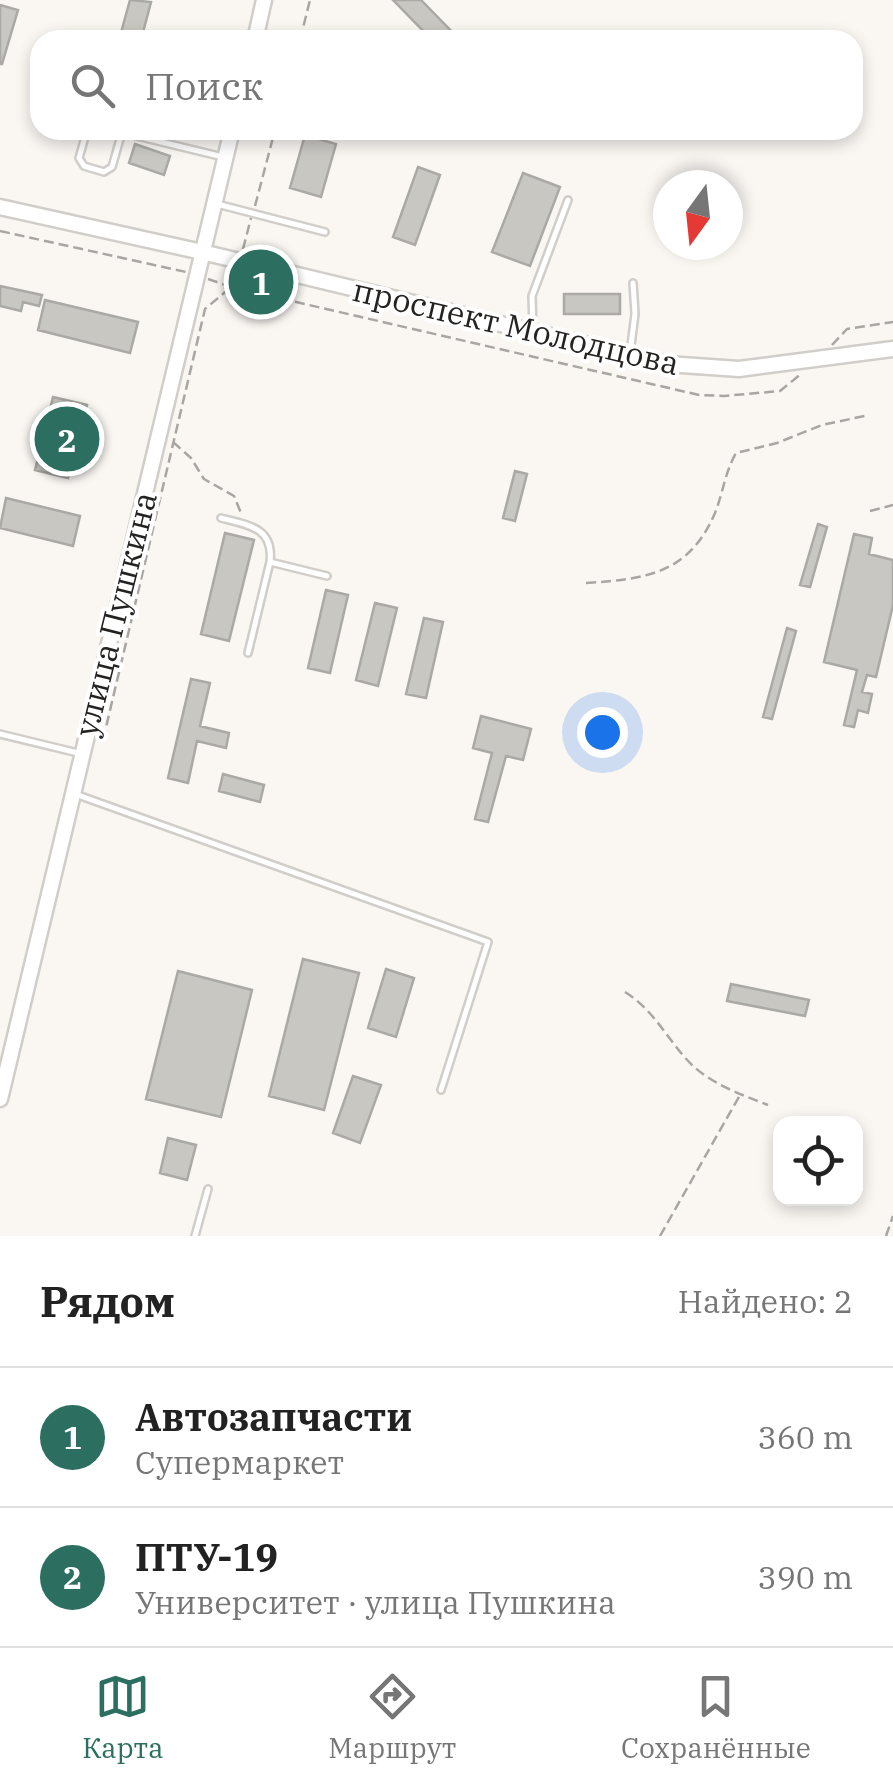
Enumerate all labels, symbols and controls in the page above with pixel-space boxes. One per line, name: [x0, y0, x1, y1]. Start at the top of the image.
search box: [30, 30, 863, 140]
icon: search: [65, 58, 120, 113]
text: Поиск: [145, 61, 263, 110]
north arrow: [653, 170, 743, 260]
pin: 1: [228, 244, 294, 320]
street label: проспект Молодцова: [349, 268, 683, 384]
pin: 2: [34, 402, 100, 476]
street label: улица Пушкина: [64, 487, 166, 741]
your location: [577, 707, 628, 758]
map controls: [773, 1116, 863, 1206]
button: locate: [773, 1116, 863, 1206]
text: Рядом: [40, 1274, 175, 1329]
text: Найдено: 2: [678, 1280, 853, 1322]
text: Автозапчасти: [135, 1392, 412, 1441]
text: 1: [63, 1416, 82, 1458]
text: 360 m: [757, 1416, 853, 1458]
text: Супермаркет: [135, 1441, 344, 1483]
text: ПТУ-19: [135, 1532, 278, 1581]
text: 2: [63, 1556, 82, 1598]
text: 390 m: [757, 1556, 853, 1598]
text: Университет · улица Пушкина: [135, 1581, 616, 1623]
tab: Карта: [82, 1669, 164, 1766]
tab: Маршрут: [328, 1669, 456, 1766]
tab: Сохранённые: [621, 1669, 811, 1766]

